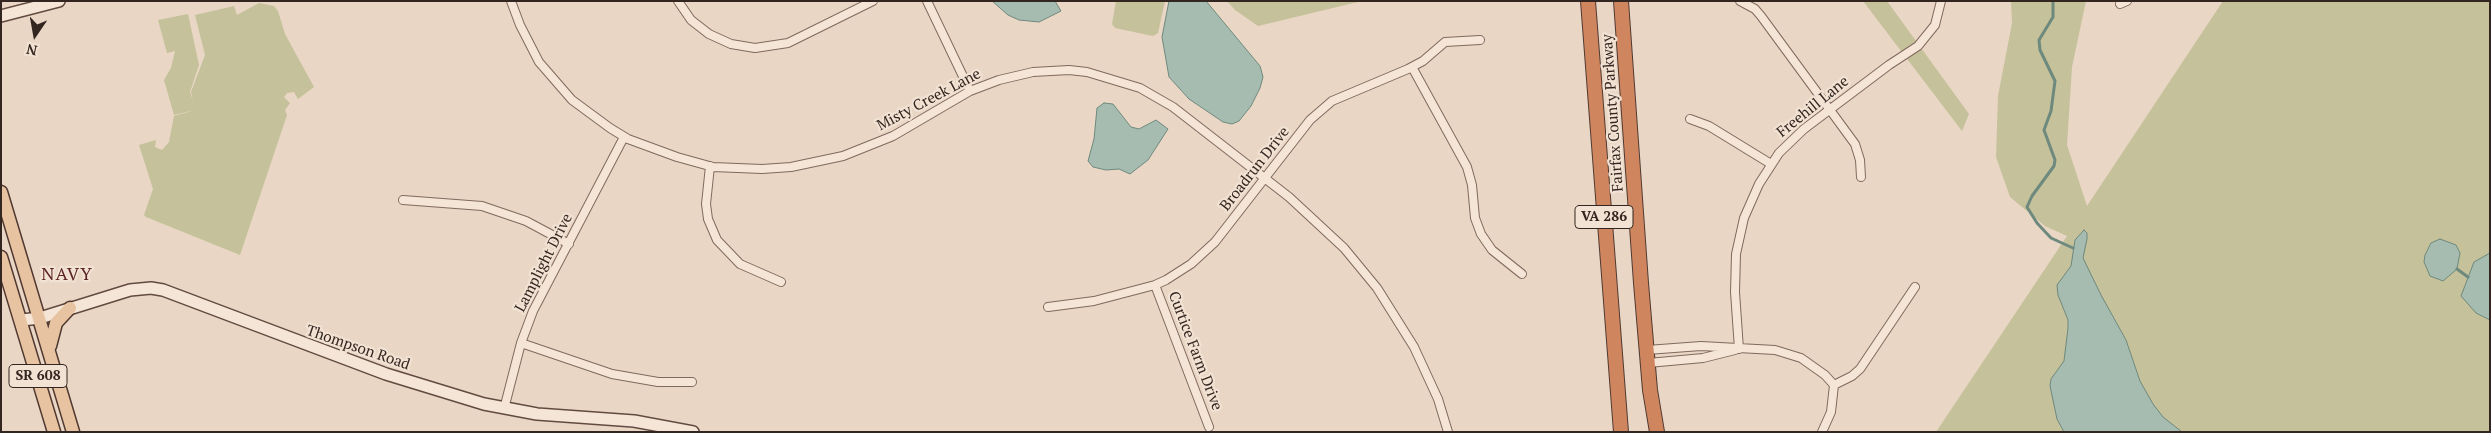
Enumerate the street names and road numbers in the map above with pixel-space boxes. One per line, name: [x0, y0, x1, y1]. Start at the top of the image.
street label: Fairfax County Parkway: [1599, 34, 1627, 192]
street label: Misty Creek Lane: [874, 65, 984, 135]
street label: Freehill Lane: [1773, 73, 1853, 141]
street label: Broadrun Drive: [1217, 123, 1293, 215]
road number: VA 286: [1575, 206, 1633, 228]
street label: Lamplight Drive: [511, 211, 577, 315]
street label: Curtice Farm Drive: [1164, 289, 1226, 413]
street label: Thompson Road: [304, 322, 412, 374]
road number: SR 608: [9, 364, 67, 388]

